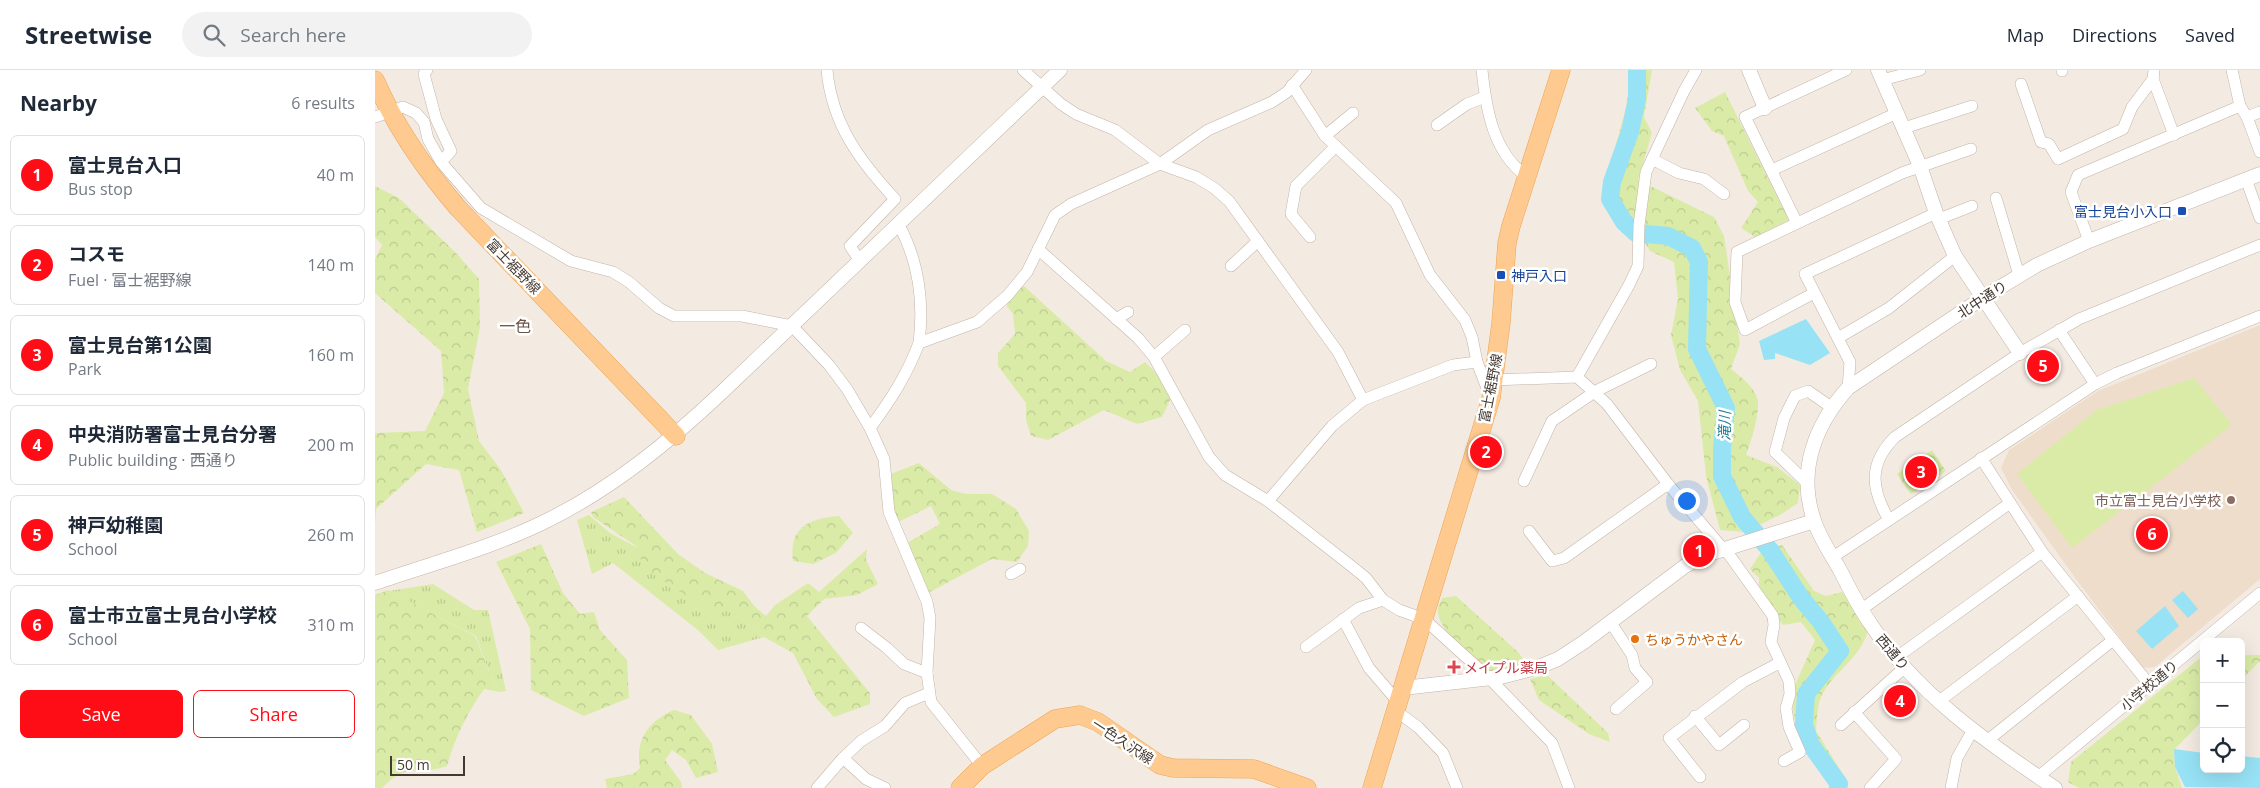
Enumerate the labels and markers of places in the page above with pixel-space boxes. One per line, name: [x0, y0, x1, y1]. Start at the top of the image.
place label: 富士見台小入口: [2074, 202, 2172, 221]
marker: 富士見台小入口: [2176, 205, 2188, 217]
place label: 神戸入口: [1511, 266, 1567, 285]
marker: 神戸入口: [1495, 269, 1507, 281]
pin: 5: [2027, 347, 2059, 385]
pin: 2: [1470, 433, 1502, 471]
pin: 3: [1905, 453, 1937, 491]
place label: 市立富士見台小学校: [2095, 491, 2221, 510]
marker: 市立富士見台小学校: [2225, 494, 2237, 506]
pin: 6: [2136, 515, 2168, 553]
pin: 1: [1683, 532, 1715, 570]
place label: ちゅうかやさん: [1645, 630, 1743, 649]
marker: ちゅうかやさん: [1629, 633, 1641, 645]
place label: メイプル薬局: [1464, 658, 1548, 677]
marker: メイプル薬局: [1448, 661, 1460, 673]
pin: 4: [1884, 682, 1916, 720]

